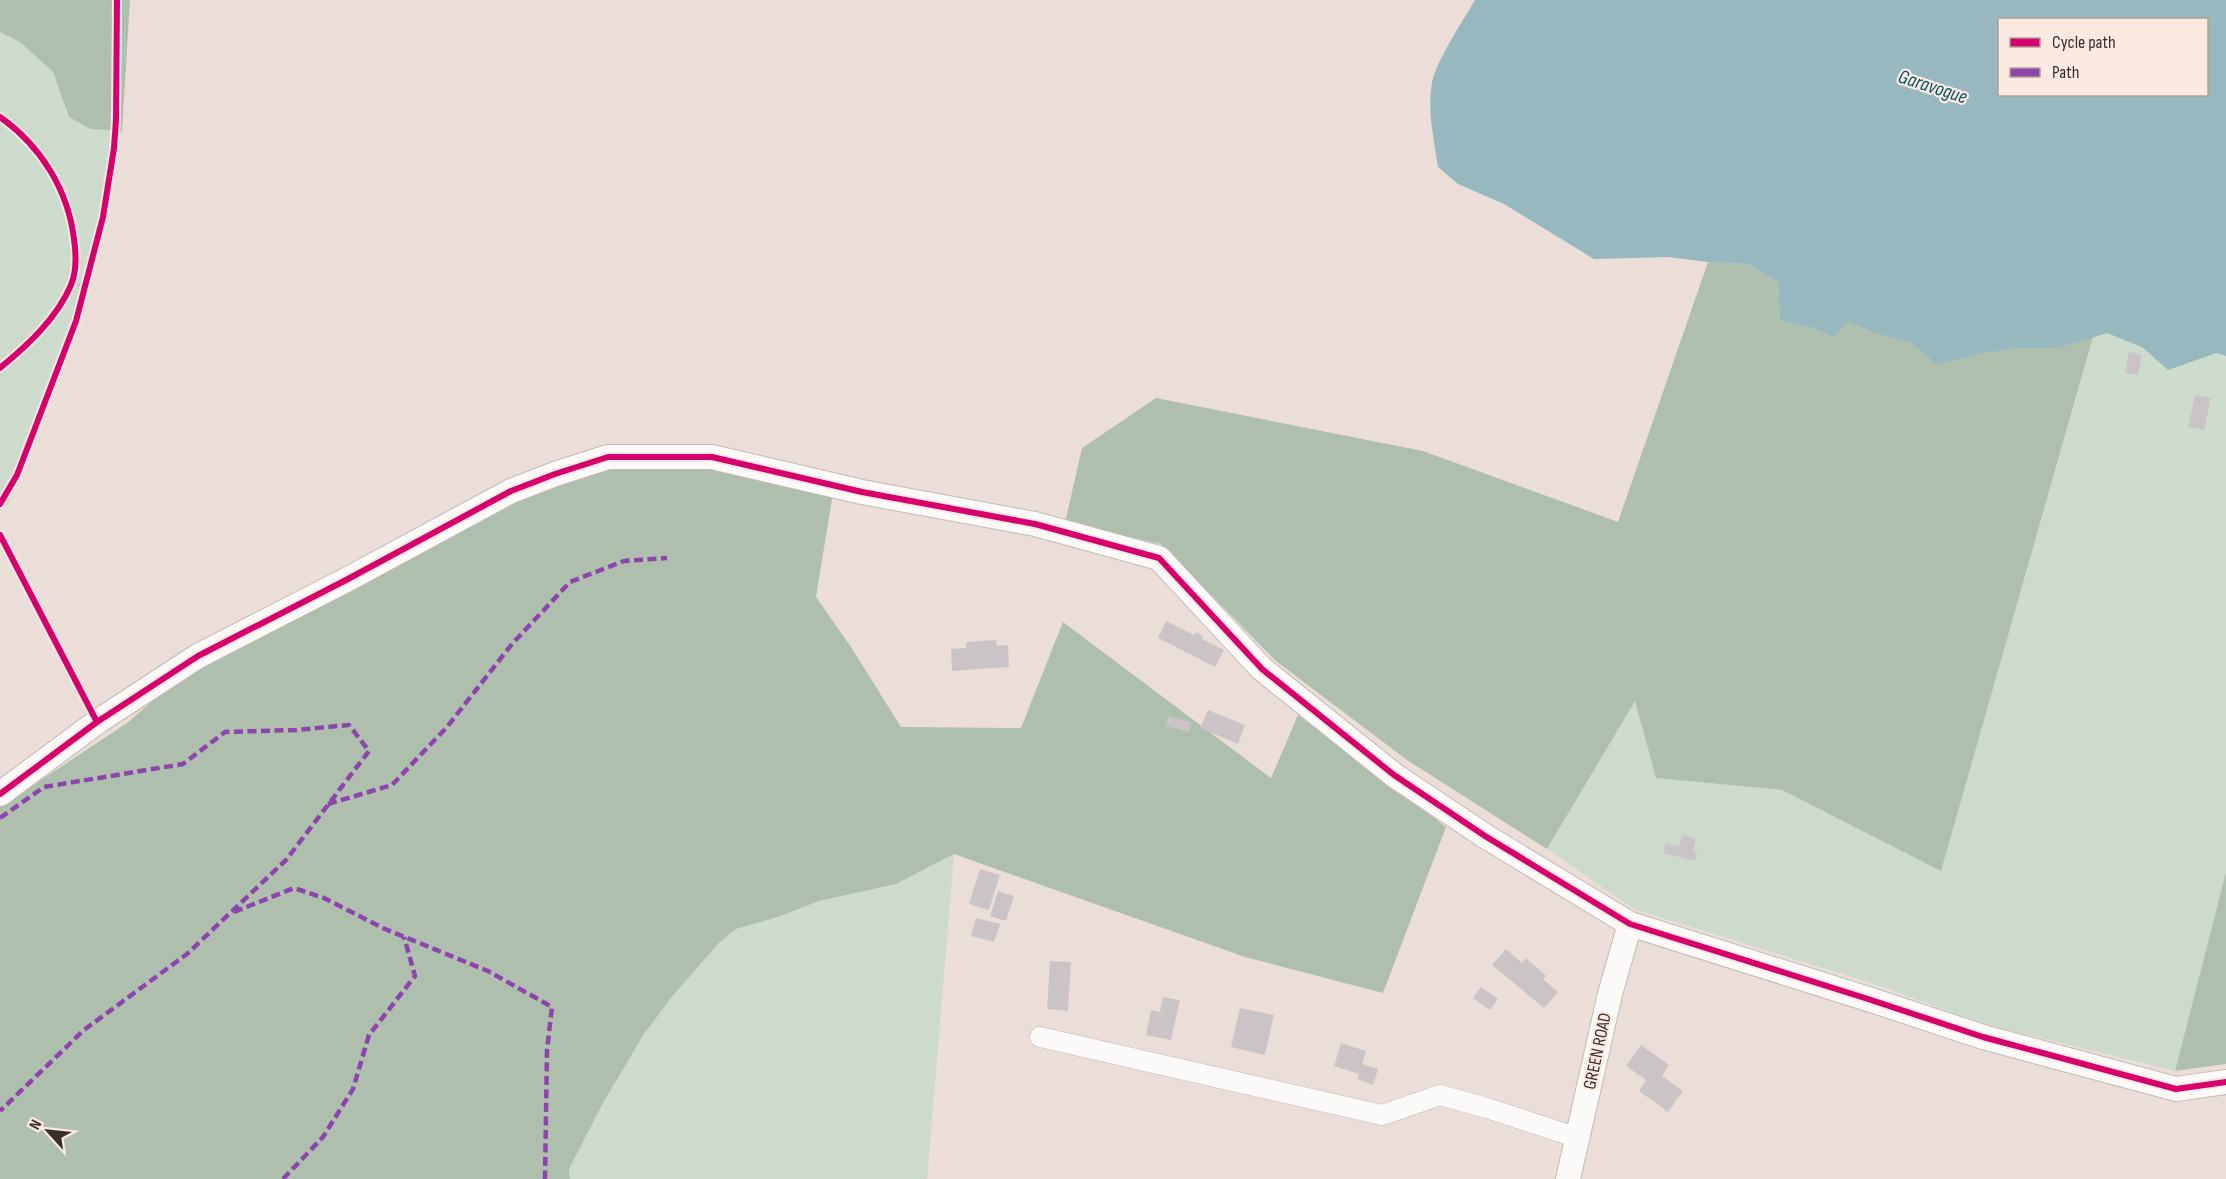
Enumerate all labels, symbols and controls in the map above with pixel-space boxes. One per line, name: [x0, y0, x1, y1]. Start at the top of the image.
legend: [1998, 18, 2208, 96]
text: Cycle path: [2052, 32, 2116, 53]
text: Path: [2052, 62, 2080, 83]
water label: Garavogue: [1895, 65, 1970, 109]
street label: GREEN ROAD: [1579, 1011, 1616, 1091]
north arrow: [18, 1101, 78, 1161]
text: N: [26, 1117, 46, 1133]

